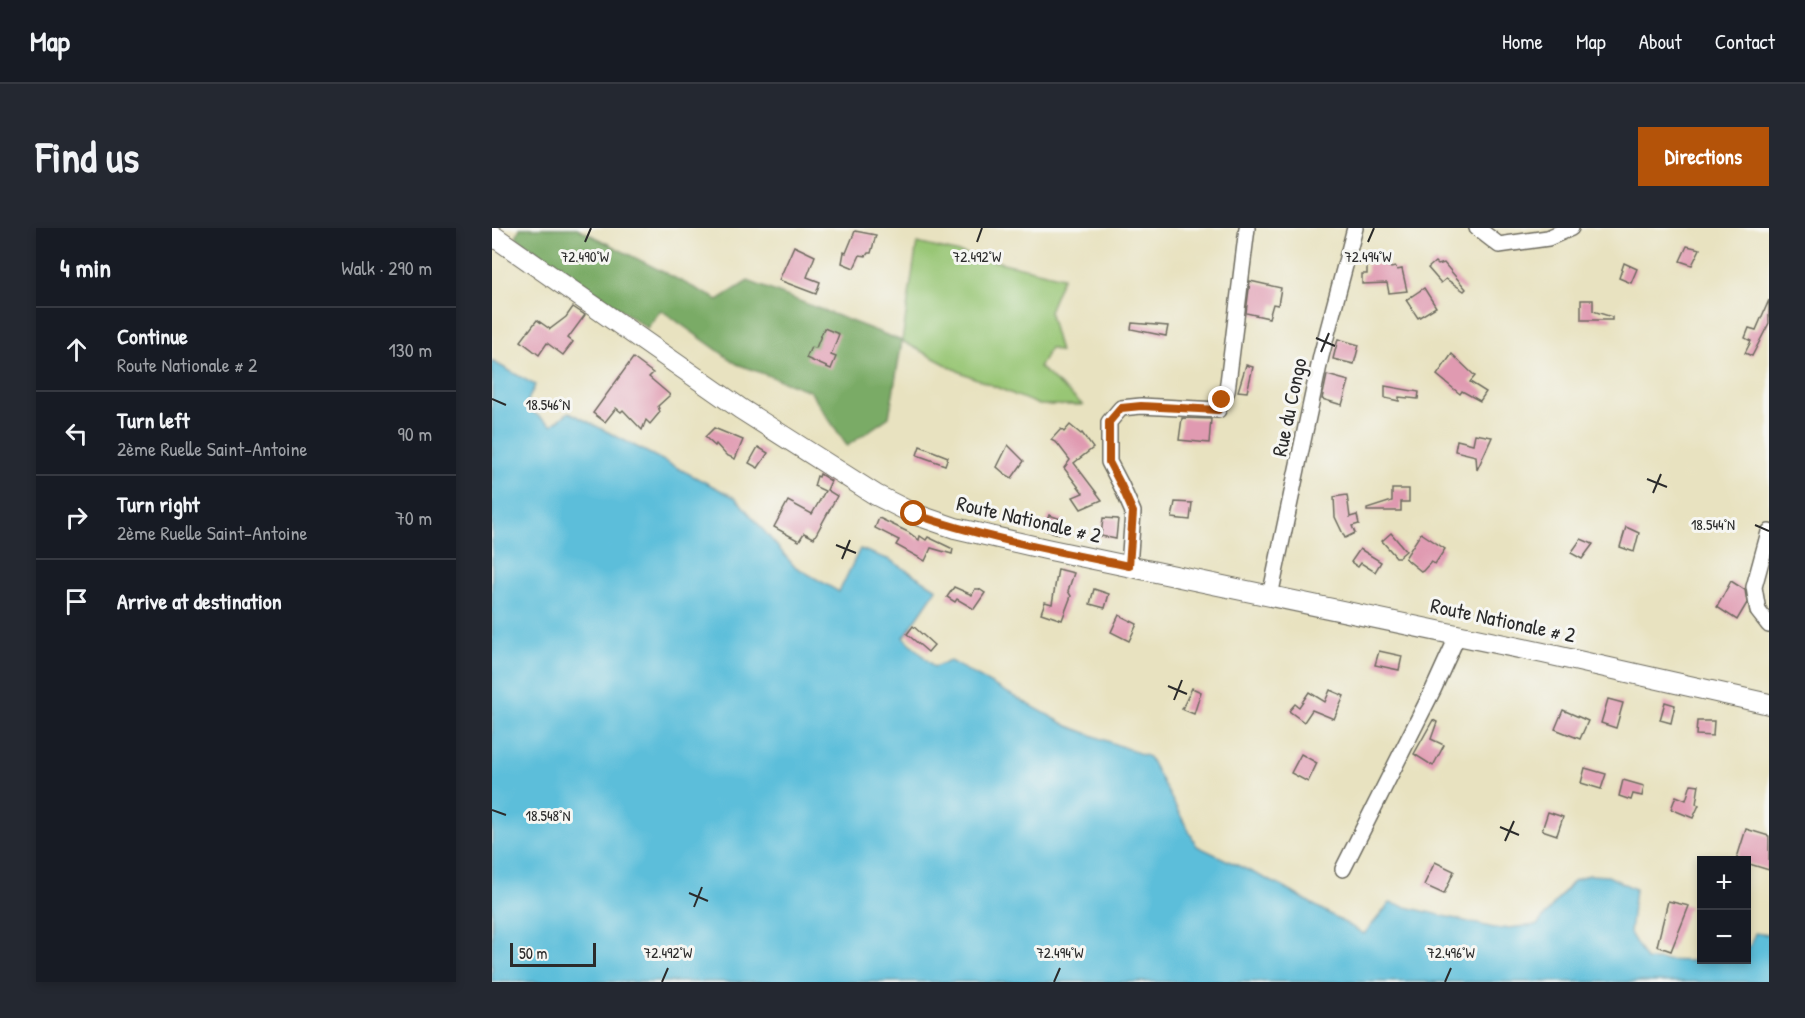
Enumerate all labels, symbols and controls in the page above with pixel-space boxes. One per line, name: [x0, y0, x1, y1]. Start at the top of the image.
text: Map: [30, 22, 70, 60]
text: Home: [1502, 27, 1543, 56]
text: Map: [1576, 27, 1606, 56]
text: About: [1639, 27, 1682, 56]
text: Contact: [1715, 27, 1775, 56]
button: Directions: [1638, 127, 1769, 186]
text: Find us: [36, 128, 139, 185]
text: 72.490°W: [561, 246, 610, 267]
text: 72.492°W: [953, 246, 1002, 267]
text: 72.494°W: [1344, 246, 1392, 267]
text: 4 min: [60, 250, 111, 285]
text: Walk · 290 m: [341, 254, 432, 281]
text: Continue: [117, 321, 188, 351]
icon: ahead: [60, 333, 93, 366]
text: 130 m: [389, 336, 432, 363]
text: Route Nationale # 2: [117, 351, 257, 378]
street label: Rue du Congo: [1264, 355, 1314, 459]
route end: [1208, 386, 1234, 412]
text: 18.546°N: [526, 394, 570, 415]
text: Turn left: [117, 405, 190, 435]
icon: left: [60, 417, 93, 450]
text: 90 m: [398, 420, 432, 447]
text: 2ème Ruelle Saint-Antoine: [117, 435, 307, 462]
street label: Route Nationale # 2: [954, 488, 1104, 550]
text: Turn right: [117, 489, 200, 519]
route start: [900, 500, 926, 526]
icon: right: [60, 501, 93, 534]
text: 70 m: [395, 504, 432, 531]
text: 18.544°N: [1691, 514, 1735, 535]
text: 2ème Ruelle Saint-Antoine: [117, 519, 307, 546]
icon: arrive: [60, 585, 93, 618]
text: Arrive at destination: [117, 586, 282, 616]
street label: Route Nationale # 2: [1428, 590, 1578, 650]
text: 18.548°N: [525, 805, 571, 826]
map controls: [1697, 856, 1751, 964]
button: +: [1697, 856, 1751, 910]
button: −: [1697, 910, 1751, 964]
scale bar: [510, 940, 596, 968]
text: 50 m: [519, 942, 548, 964]
text: 72.492°W: [644, 942, 693, 963]
text: 72.494°W: [1036, 942, 1084, 963]
text: 72.496°W: [1427, 942, 1476, 963]

